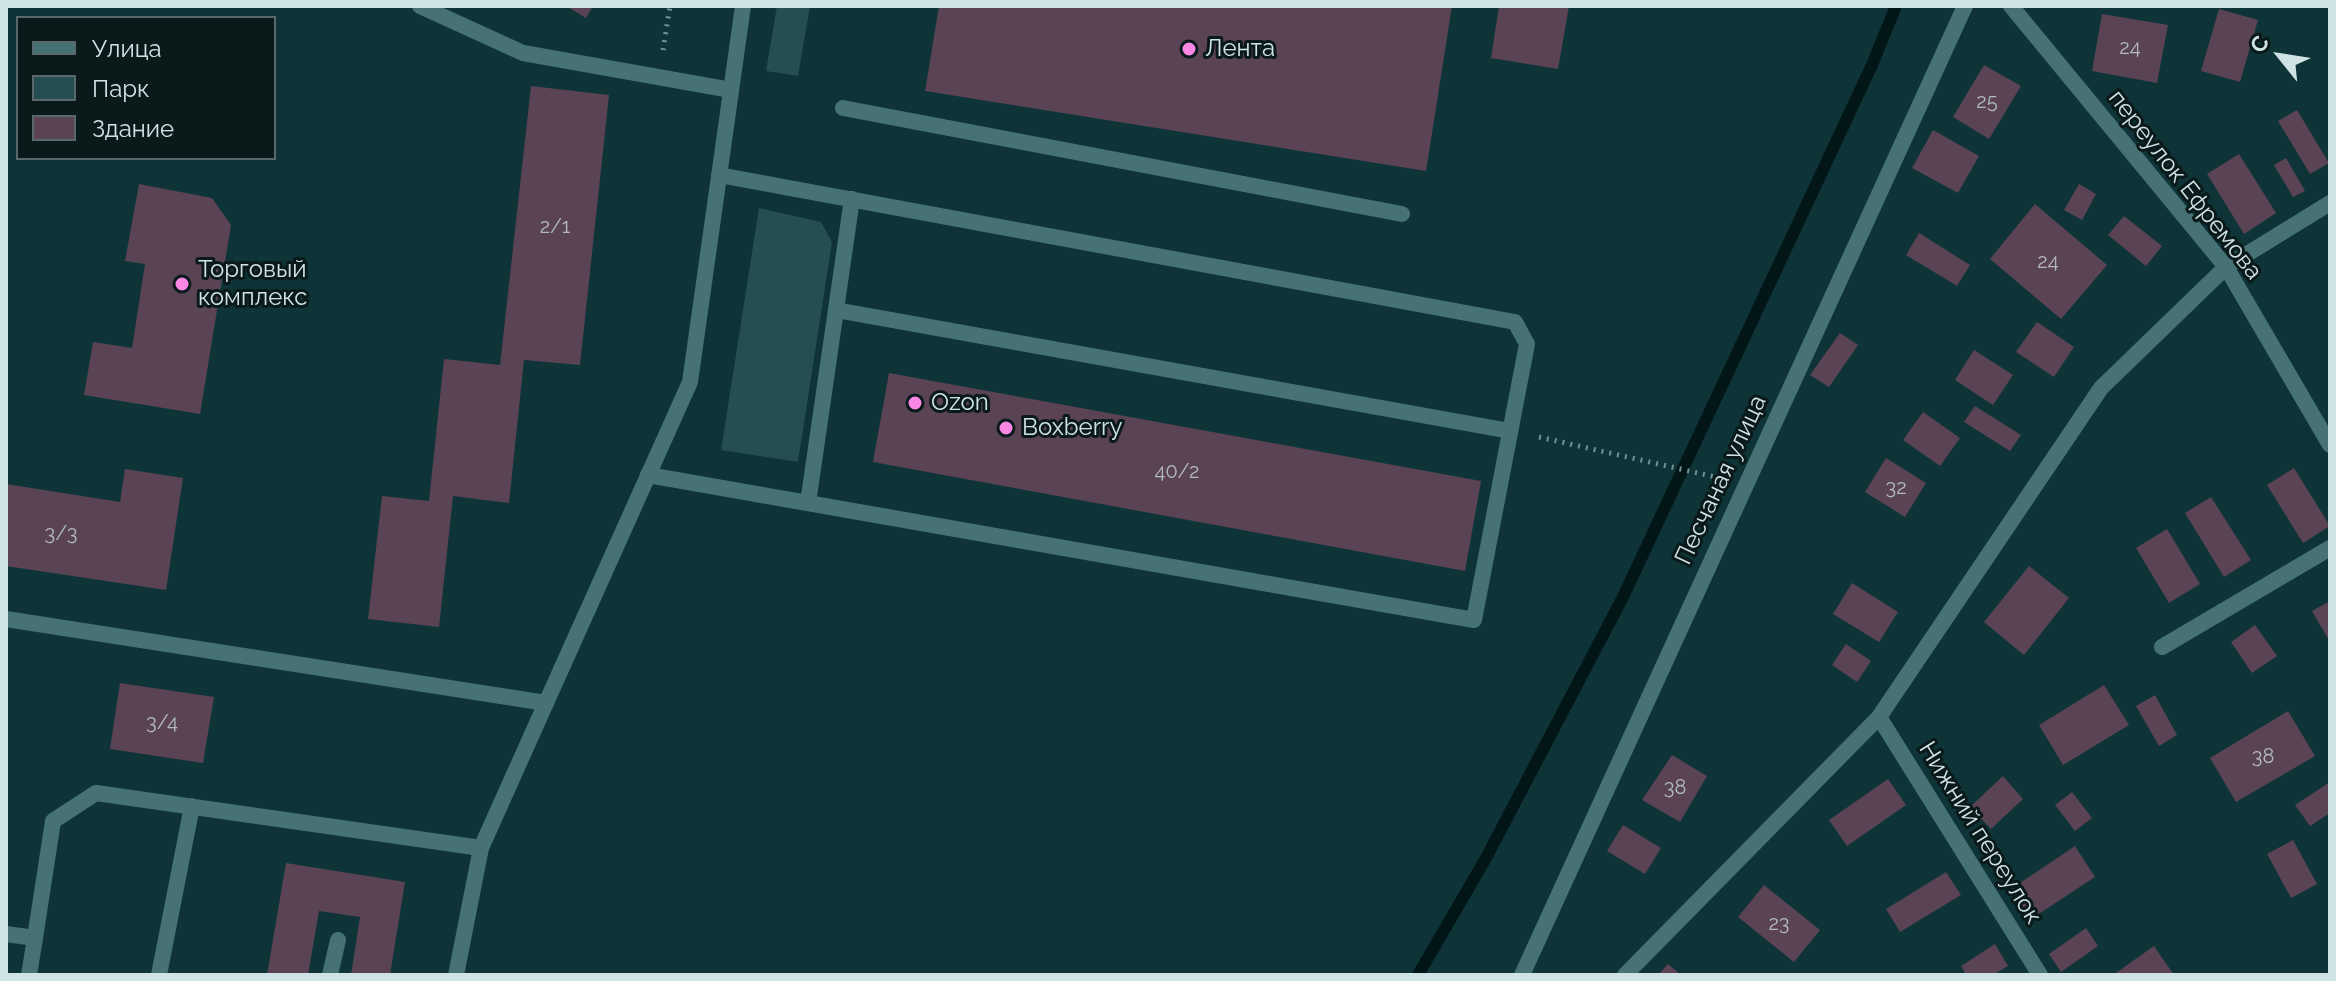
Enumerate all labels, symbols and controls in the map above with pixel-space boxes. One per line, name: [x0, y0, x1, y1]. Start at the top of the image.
legend: [16, 16, 276, 160]
north arrow: [2240, 16, 2320, 96]
text: С: [2244, 31, 2274, 57]
text: Улица: [92, 34, 162, 63]
place label: Лента: [1205, 35, 1275, 63]
house number: 24: [2119, 36, 2141, 60]
marker: Лента: [1180, 40, 1198, 58]
text: Парк: [92, 74, 150, 103]
street label: переулок Ефремова: [2102, 84, 2268, 286]
house number: 25: [1976, 90, 1998, 114]
text: Здание: [92, 114, 174, 143]
house number: 2/1: [540, 215, 570, 239]
house number: 24: [2037, 250, 2059, 274]
place label: Торговый комплекс: [198, 256, 307, 312]
marker: Торговый комплекс: [173, 275, 191, 293]
place label: Ozon: [931, 389, 989, 417]
street label: Песчаная улица: [1669, 391, 1773, 569]
marker: Ozon: [906, 394, 924, 412]
place label: Boxberry: [1022, 414, 1123, 442]
marker: Boxberry: [997, 419, 1015, 437]
house number: 40/2: [1154, 460, 1200, 484]
house number: 32: [1885, 476, 1907, 500]
house number: 3/3: [45, 522, 77, 546]
house number: 3/4: [146, 711, 178, 735]
street label: Нижний переулок: [1912, 737, 2048, 929]
house number: 38: [2252, 745, 2274, 769]
house number: 38: [1664, 776, 1686, 800]
house number: 23: [1768, 912, 1790, 936]

